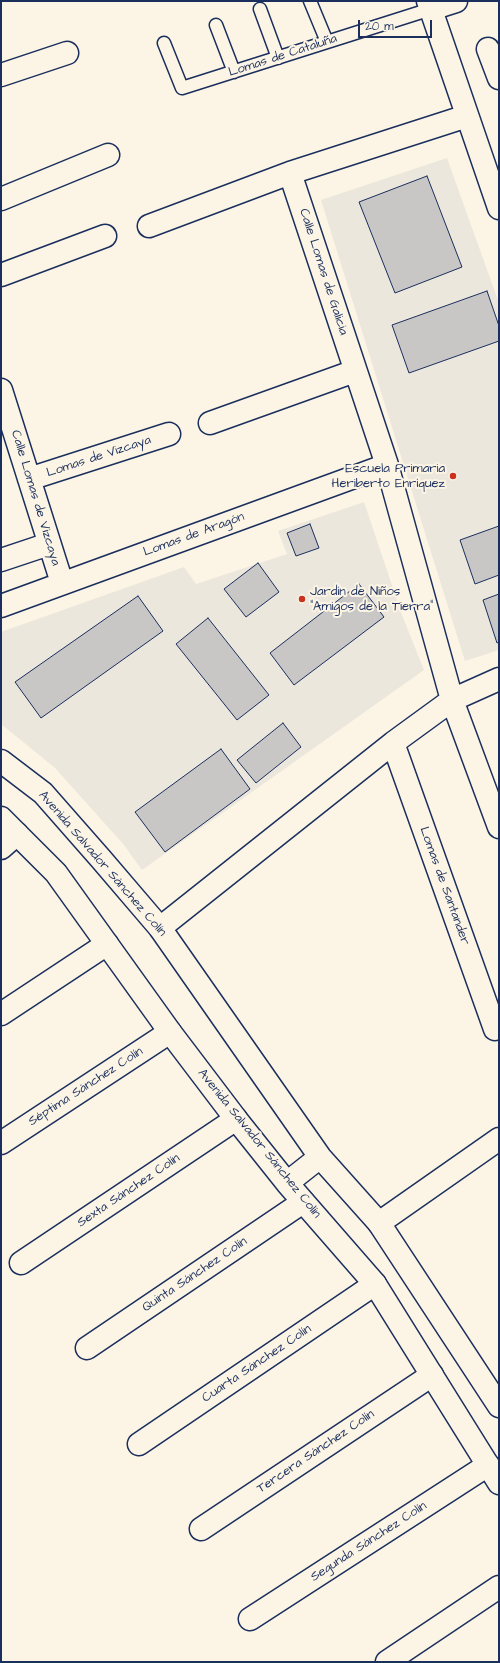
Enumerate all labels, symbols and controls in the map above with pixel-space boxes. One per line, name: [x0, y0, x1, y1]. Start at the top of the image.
scale bar: [360, 12, 434, 38]
text: 20 m: [365, 18, 394, 35]
street label: Lomas de Cataluña: [227, 31, 339, 81]
street label: Calle Lomas de Galicia: [295, 207, 351, 337]
street label: Calle Lomas de Vizcaya: [7, 428, 63, 568]
street label: Lomas de Vizcaya: [45, 433, 153, 481]
place label: Escuela Primaria Heriberto Enríquez: [332, 461, 445, 492]
marker: Escuela Primaria Heriberto Enríquez: [448, 471, 458, 481]
street label: Lomas de Aragón: [141, 509, 247, 561]
place label: Jardín de Niños "Amigos de la Tierra": [310, 584, 433, 615]
marker: Jardín de Niños "Amigos de la Tierra": [297, 594, 307, 604]
street label: Avenida Salvador Sánchez Colín: [35, 788, 169, 940]
street label: Lomas de Santander: [415, 825, 473, 947]
street label: Séptima Sánchez Colín: [26, 1044, 146, 1130]
street label: Avenida Salvador Sánchez Colín: [194, 1066, 324, 1222]
street label: Sexta Sánchez Colín: [75, 1151, 183, 1231]
street label: Quinta Sánchez Colín: [140, 1234, 250, 1316]
street label: Cuarta Sánchez Colín: [199, 1322, 315, 1406]
street label: Tercera Sánchez Colín: [254, 1407, 378, 1497]
street label: Segunda Sánchez Colín: [308, 1499, 430, 1585]

